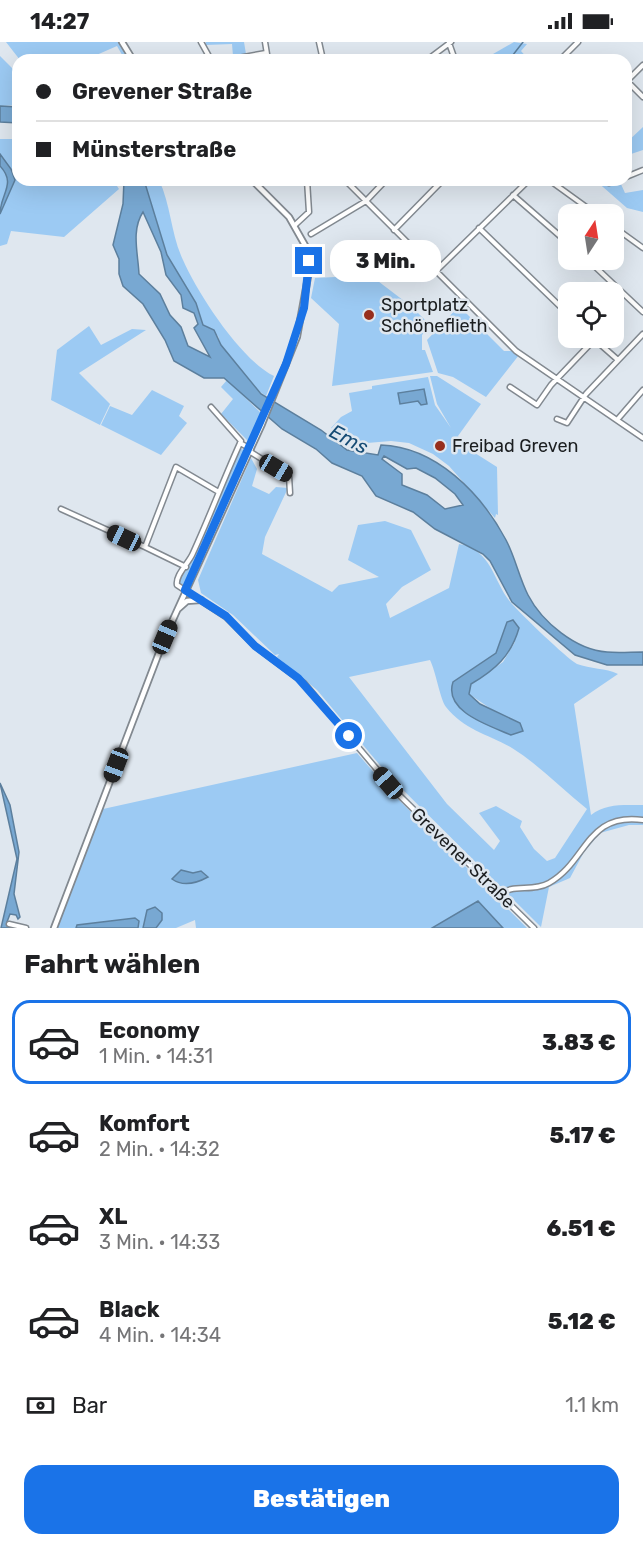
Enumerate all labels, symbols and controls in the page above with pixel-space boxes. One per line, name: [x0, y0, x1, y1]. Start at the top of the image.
text: 14:27: [30, 8, 89, 35]
text: Grevener Straße: [72, 78, 252, 105]
text: Münsterstraße: [72, 136, 236, 163]
north arrow: [558, 204, 624, 270]
map controls: [558, 204, 624, 348]
callout: 3 Min.: [330, 240, 441, 282]
route end: [295, 247, 322, 274]
text: 3 Min.: [356, 249, 415, 273]
button: locate: [558, 282, 624, 348]
place label: Sportplatz Schöneflieth: [381, 294, 488, 337]
marker: Sportplatz Schöneflieth: [362, 308, 376, 322]
water label: Ems: [326, 419, 372, 459]
place label: Freibad Greven: [452, 435, 578, 457]
marker: Freibad Greven: [433, 439, 447, 453]
car: [256, 451, 296, 485]
car: [104, 522, 144, 554]
car: [150, 617, 180, 657]
route start: [335, 722, 362, 749]
car: [101, 745, 131, 785]
car: [369, 764, 407, 802]
street label: Grevener Straße: [407, 803, 519, 913]
text: Fahrt wählen: [24, 948, 200, 980]
icon: car: [27, 1015, 81, 1069]
text: Economy: [99, 1017, 200, 1044]
text: 3.83 €: [542, 1029, 616, 1056]
text: 1 Min. · 14:31: [99, 1044, 213, 1068]
icon: car: [27, 1108, 81, 1162]
text: Komfort: [99, 1110, 190, 1137]
text: 5.17 €: [549, 1122, 616, 1149]
text: 2 Min. · 14:32: [99, 1137, 220, 1161]
icon: car: [27, 1201, 81, 1255]
text: XL: [99, 1203, 127, 1230]
text: 6.51 €: [546, 1215, 616, 1242]
text: 3 Min. · 14:33: [99, 1230, 220, 1254]
icon: car: [27, 1294, 81, 1348]
text: Black: [99, 1296, 160, 1323]
text: 5.12 €: [548, 1308, 616, 1335]
text: 4 Min. · 14:34: [99, 1323, 221, 1347]
icon: cash: [24, 1389, 57, 1422]
text: Bar: [72, 1392, 107, 1419]
text: 1.1 km: [565, 1393, 619, 1417]
button: Bestätigen: [24, 1465, 619, 1534]

